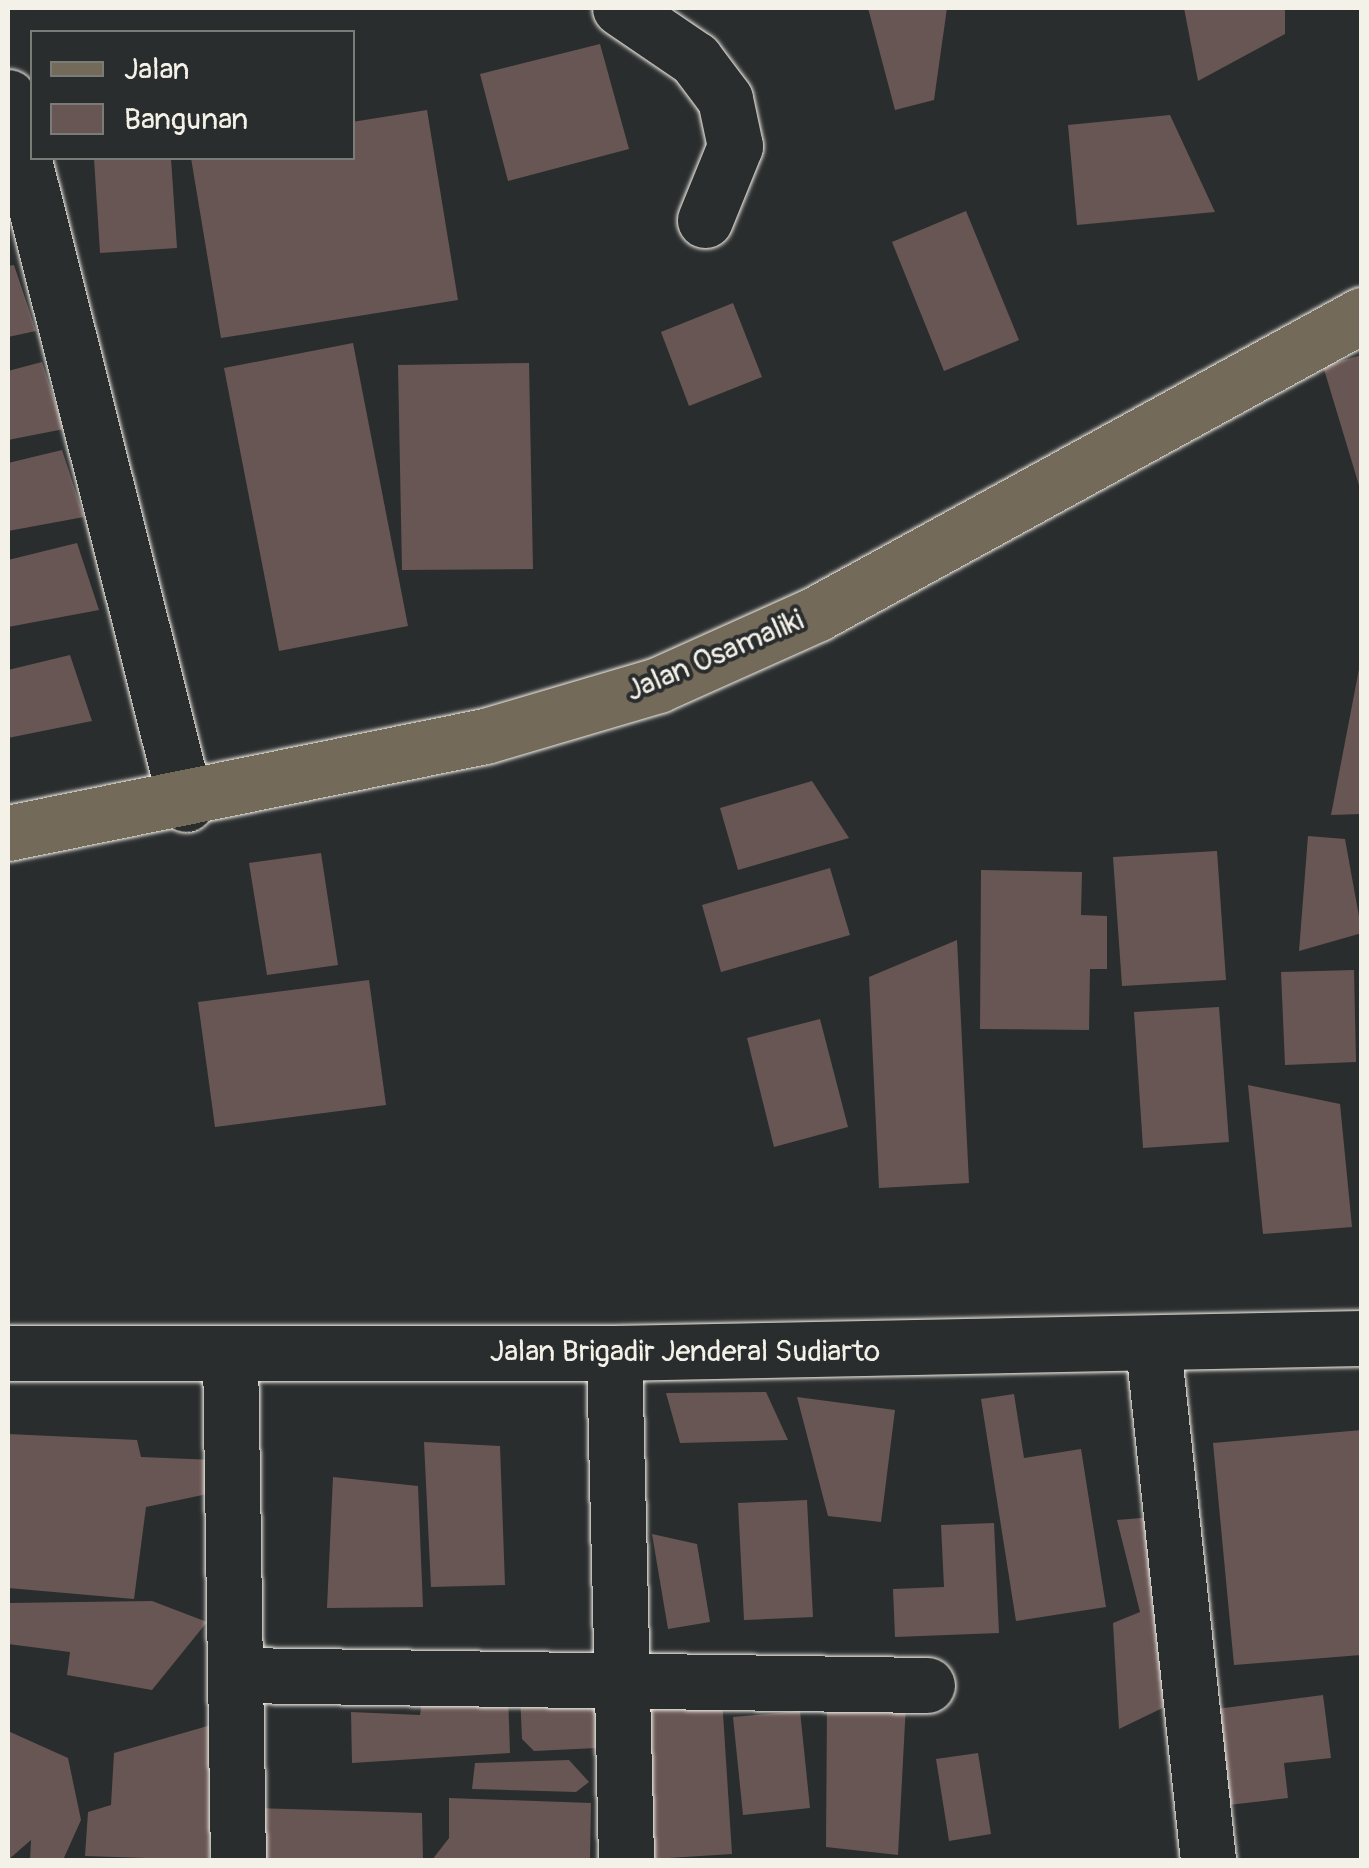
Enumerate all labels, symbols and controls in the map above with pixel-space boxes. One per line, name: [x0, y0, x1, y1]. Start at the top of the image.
legend: [30, 30, 355, 160]
text: Jalan: [124, 51, 190, 88]
text: Bangunan: [124, 101, 248, 138]
street label: Jalan Osamaliki: [621, 602, 809, 710]
street label: Jalan Brigadir Jenderal Sudiarto: [490, 1334, 880, 1370]

